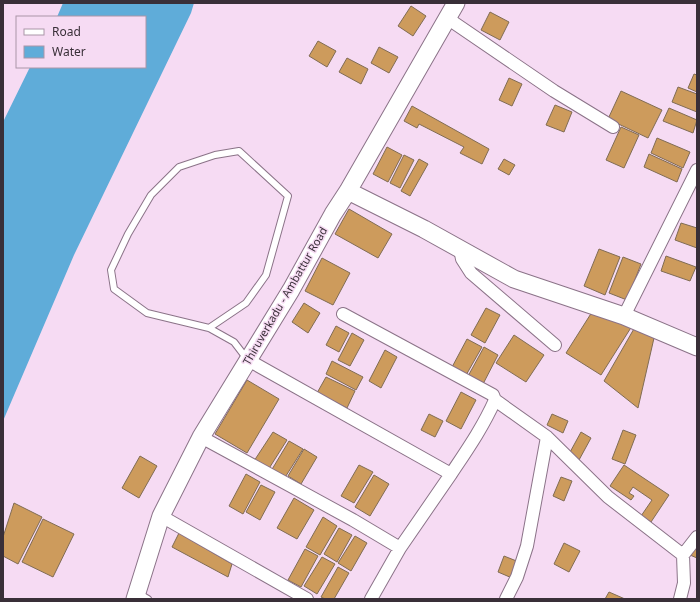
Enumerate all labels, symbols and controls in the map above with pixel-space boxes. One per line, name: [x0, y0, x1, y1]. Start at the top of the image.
legend: [16, 16, 146, 68]
text: Road: [52, 23, 81, 40]
text: Water: [52, 43, 86, 60]
street label: Thiruverkadu - Ambattur Road: [239, 224, 330, 368]

